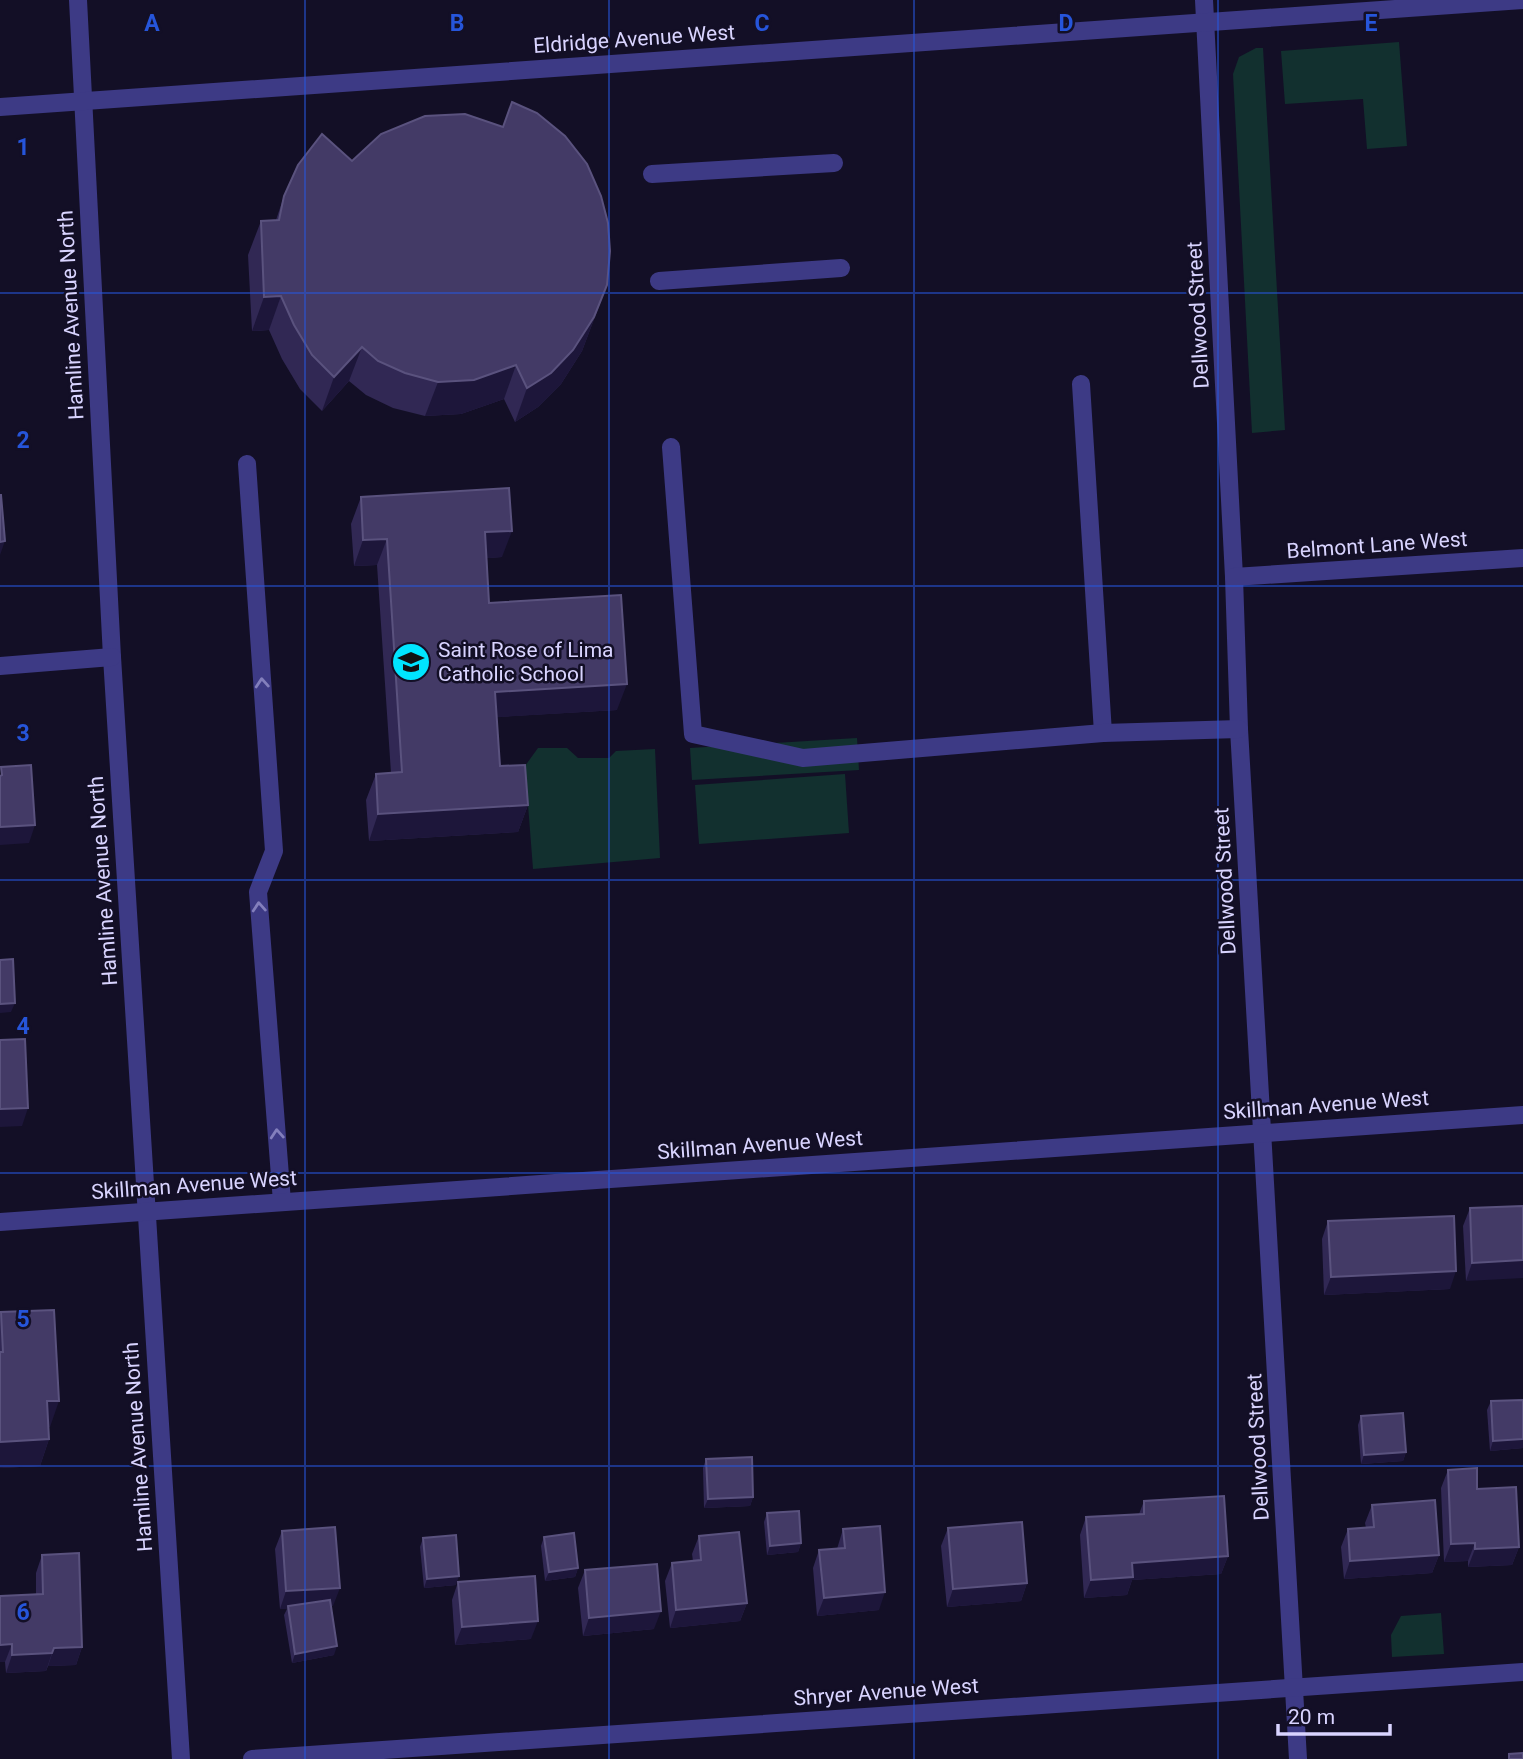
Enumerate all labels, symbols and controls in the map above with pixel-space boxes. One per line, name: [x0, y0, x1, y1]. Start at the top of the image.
text: A: [144, 10, 160, 37]
text: B: [450, 10, 464, 37]
text: C: [754, 10, 770, 37]
text: D: [1059, 10, 1073, 37]
text: E: [1365, 10, 1378, 37]
street label: Eldridge Avenue West: [532, 20, 736, 58]
text: 1: [16, 134, 30, 161]
street label: Hamline Avenue North: [54, 210, 88, 420]
street label: Dellwood Street: [1182, 241, 1214, 389]
text: 2: [16, 427, 30, 454]
street label: Belmont Lane West: [1286, 527, 1468, 563]
place label: Saint Rose of Lima Catholic School: [438, 638, 614, 686]
school or university icon: Saint Rose of Lima Catholic School: [390, 641, 432, 683]
one-way arrow: [255, 677, 270, 688]
text: 3: [16, 720, 30, 747]
street label: Hamline Avenue North: [84, 775, 122, 987]
street label: Dellwood Street: [1209, 807, 1241, 955]
one-way arrow: [252, 901, 267, 912]
text: 4: [16, 1013, 30, 1040]
street label: Skillman Avenue West: [1222, 1086, 1430, 1124]
street label: Skillman Avenue West: [656, 1126, 864, 1164]
one-way arrow: [269, 1128, 284, 1139]
street label: Skillman Avenue West: [90, 1166, 298, 1204]
text: 5: [16, 1306, 30, 1333]
street label: Hamline Avenue North: [119, 1341, 157, 1553]
street label: Dellwood Street: [1242, 1373, 1274, 1521]
text: 6: [16, 1599, 30, 1626]
street label: Shryer Avenue West: [793, 1674, 980, 1710]
scale bar: [1278, 1692, 1390, 1736]
text: 20 m: [1288, 1705, 1335, 1729]

